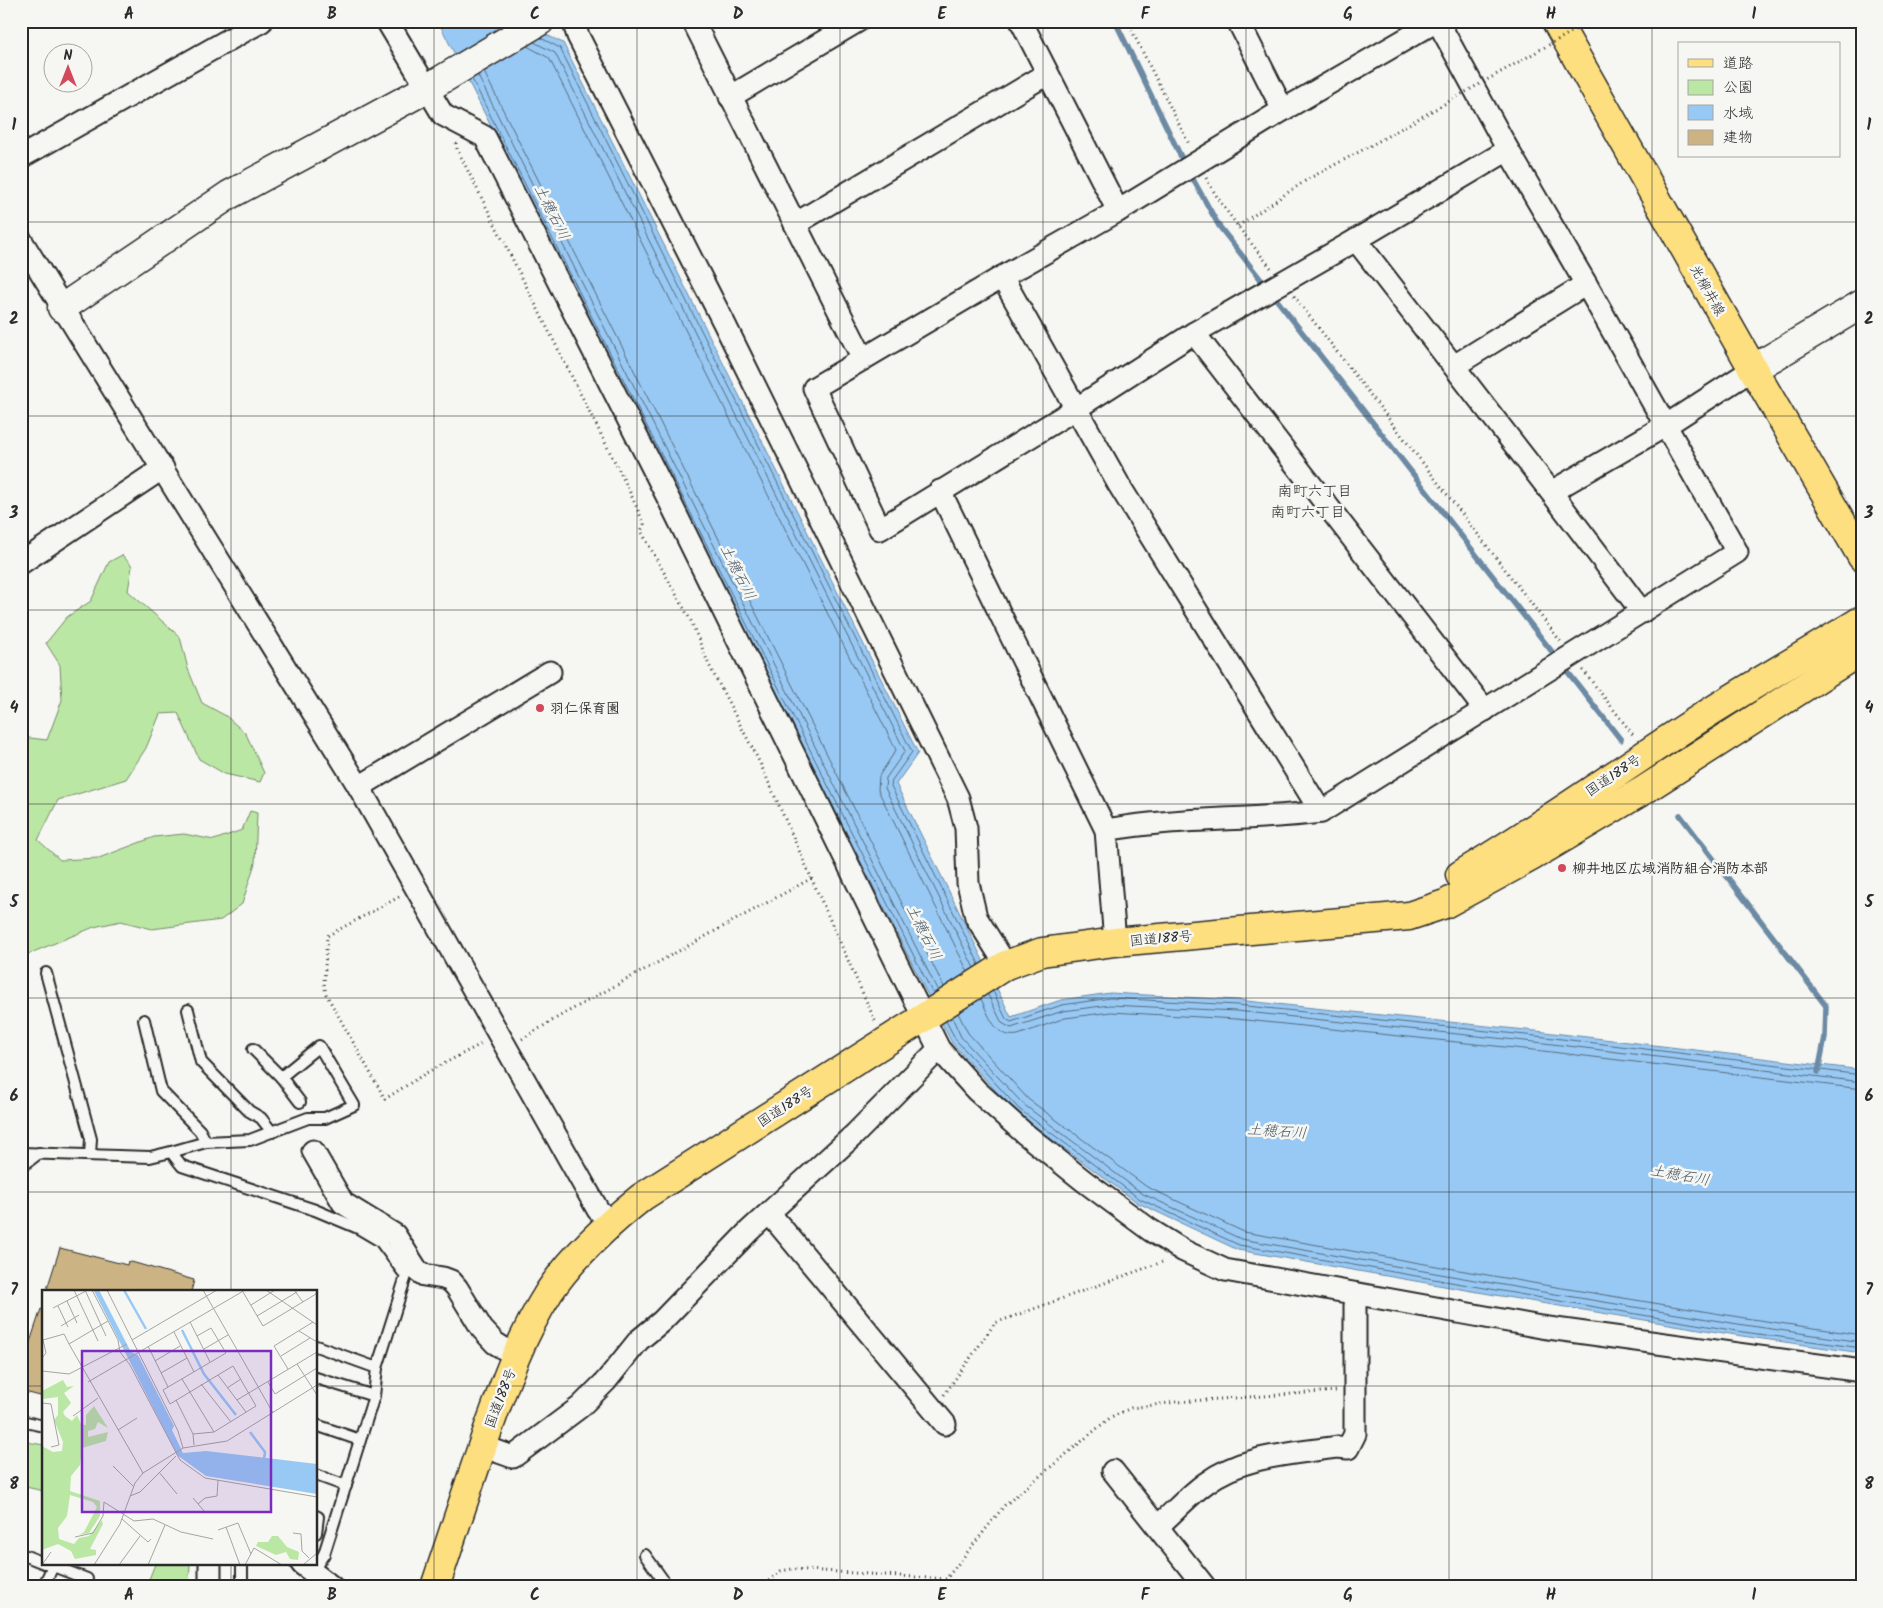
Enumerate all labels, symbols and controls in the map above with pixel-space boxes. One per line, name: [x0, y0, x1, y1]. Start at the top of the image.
text: A: [124, 2, 134, 27]
text: B: [327, 2, 337, 27]
text: C: [530, 2, 540, 27]
text: D: [733, 2, 744, 27]
text: E: [938, 2, 948, 27]
text: F: [1141, 2, 1151, 27]
text: G: [1343, 2, 1353, 27]
text: H: [1546, 2, 1556, 27]
text: I: [1752, 2, 1757, 27]
north arrow: [42, 42, 92, 92]
legend: [1678, 42, 1840, 158]
text: N: [64, 45, 73, 67]
text: 道路: [1723, 52, 1753, 76]
text: 公園: [1723, 76, 1753, 100]
text: 水域: [1723, 102, 1753, 126]
text: 1: [12, 113, 17, 138]
text: 1: [1867, 113, 1872, 138]
text: 建物: [1723, 126, 1753, 150]
water label: 土穂石川: [527, 180, 575, 245]
street label: 光柳井線: [1684, 261, 1730, 320]
text: 2: [9, 307, 19, 332]
text: 2: [1864, 307, 1874, 332]
district label: 南町六丁目: [1277, 480, 1353, 504]
text: 3: [9, 501, 19, 526]
district label: 南町六丁目: [1270, 501, 1346, 525]
text: 3: [1864, 501, 1874, 526]
water label: 土穂石川: [713, 540, 761, 605]
text: 4: [10, 696, 19, 721]
text: 4: [1865, 696, 1874, 721]
place label: 羽仁保育園: [550, 698, 620, 720]
marker: 羽仁保育園: [534, 702, 546, 714]
street label: 国道188号: [1581, 749, 1646, 803]
place label: 柳井地区広域消防組合消防本部: [1572, 858, 1768, 880]
marker: 柳井地区広域消防組合消防本部: [1556, 862, 1568, 874]
text: 5: [9, 890, 20, 915]
text: 5: [1864, 890, 1875, 915]
water label: 土穂石川: [899, 900, 947, 965]
street label: 国道188号: [1129, 925, 1194, 953]
street label: 国道188号: [753, 1080, 818, 1133]
text: 6: [10, 1084, 19, 1109]
text: 6: [1865, 1084, 1874, 1109]
water label: 土穂石川: [1246, 1118, 1308, 1146]
water label: 土穂石川: [1648, 1159, 1711, 1193]
text: 7: [10, 1278, 18, 1303]
text: 7: [1865, 1278, 1873, 1303]
inset map: [42, 1290, 318, 1566]
street label: 国道188号: [479, 1365, 523, 1432]
text: 8: [9, 1472, 19, 1497]
text: 8: [1864, 1472, 1874, 1497]
text: A: [124, 1583, 134, 1608]
text: B: [327, 1583, 337, 1608]
text: C: [530, 1583, 540, 1608]
text: D: [733, 1583, 744, 1608]
text: E: [938, 1583, 948, 1608]
text: F: [1141, 1583, 1151, 1608]
text: G: [1343, 1583, 1353, 1608]
text: H: [1546, 1583, 1556, 1608]
text: I: [1752, 1583, 1757, 1608]

